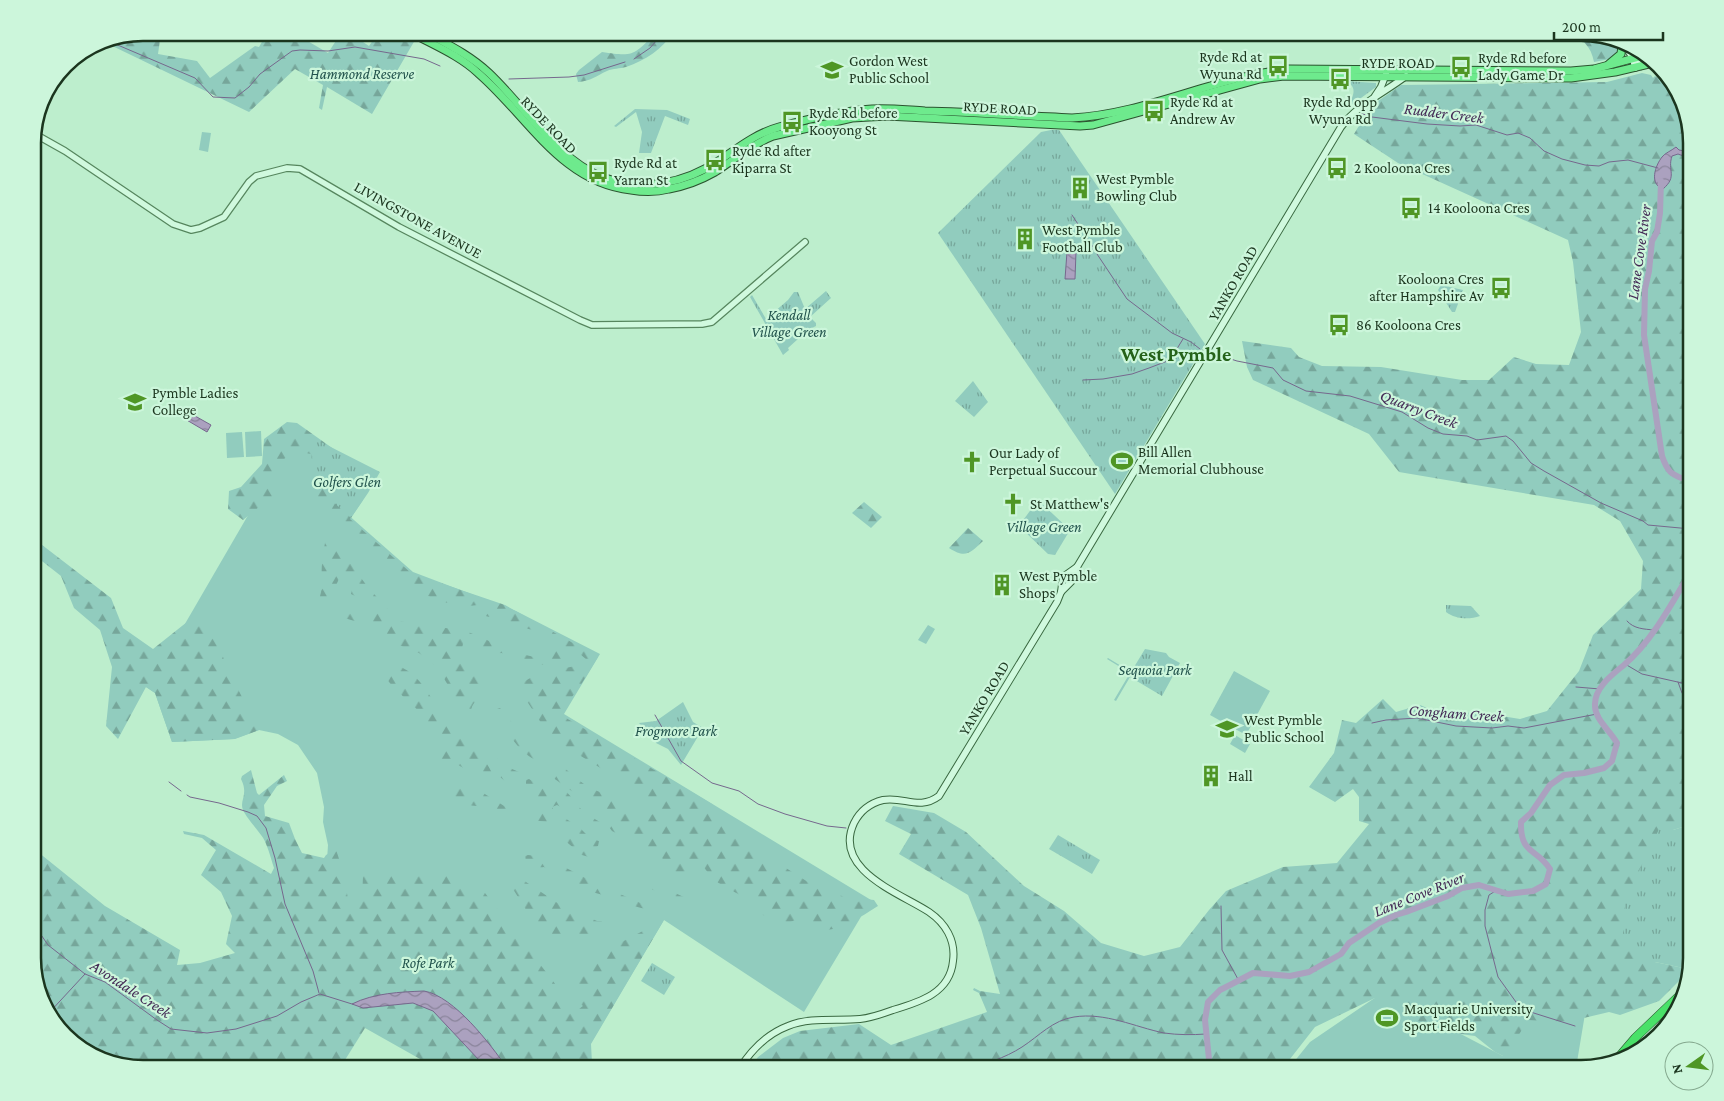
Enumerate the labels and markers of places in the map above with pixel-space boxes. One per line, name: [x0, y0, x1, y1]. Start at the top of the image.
place label: Ryde Rd at Wyuna Rd: [1199, 49, 1263, 83]
place label: Ryde Rd before Lady Game Dr: [1478, 50, 1567, 84]
place label: Gordon West Public School: [849, 53, 929, 86]
bus stop icon: Ryde Rd at Wyuna Rd: [1265, 53, 1291, 79]
bus stop icon: Ryde Rd before Lady Game Dr: [1448, 54, 1474, 80]
school or university icon: Gordon West Public School: [819, 57, 845, 83]
bus stop icon: Ryde Rd opp Wyuna Rd: [1327, 66, 1353, 92]
place label: Ryde Rd at Andrew Av: [1170, 94, 1235, 127]
place label: Ryde Rd opp Wyuna Rd: [1303, 94, 1377, 128]
bus stop icon: Ryde Rd at Andrew Av: [1141, 98, 1167, 124]
place label: Ryde Rd before Kooyong St: [809, 105, 898, 139]
bus stop icon: Ryde Rd before Kooyong St: [779, 109, 805, 135]
place label: Ryde Rd after Kiparra St: [732, 143, 812, 177]
bus stop icon: Ryde Rd after Kiparra St: [702, 147, 728, 173]
place label: Ryde Rd at Yarran St: [614, 155, 678, 188]
bus stop icon: 2 Kooloona Cres: [1324, 155, 1350, 181]
bus stop icon: Ryde Rd at Yarran St: [585, 159, 611, 185]
place label: 2 Kooloona Cres: [1354, 160, 1450, 176]
place label: West Pymble Bowling Club: [1096, 171, 1177, 205]
building icon: West Pymble Bowling Club: [1067, 175, 1093, 201]
bus stop icon: 14 Kooloona Cres: [1398, 195, 1424, 221]
place label: 14 Kooloona Cres: [1428, 200, 1530, 216]
place label: West Pymble Football Club: [1042, 222, 1123, 255]
building icon: West Pymble Football Club: [1012, 226, 1038, 252]
place label: Kooloona Cres after Hampshire Av: [1369, 271, 1484, 305]
bus stop icon: Kooloona Cres after Hampshire Av: [1488, 275, 1514, 301]
bus stop icon: 86 Kooloona Cres: [1326, 312, 1352, 338]
place label: 86 Kooloona Cres: [1356, 317, 1461, 333]
place label: Pymble Ladies College: [152, 385, 238, 419]
school or university icon: Pymble Ladies College: [122, 389, 148, 415]
place label: Bill Allen Memorial Clubhouse: [1138, 444, 1264, 477]
place label: Our Lady of Perpetual Succour: [989, 445, 1098, 479]
sports icon: Bill Allen Memorial Clubhouse: [1109, 448, 1135, 474]
church icon: Our Lady of Perpetual Succour: [959, 449, 985, 475]
church icon: St Matthew's: [1000, 491, 1026, 517]
place label: St Matthew's: [1030, 496, 1109, 512]
place label: West Pymble Shops: [1019, 568, 1098, 602]
building icon: West Pymble Shops: [989, 572, 1015, 598]
place label: West Pymble Public School: [1244, 712, 1324, 745]
school or university icon: West Pymble Public School: [1214, 716, 1240, 742]
building icon: Hall: [1198, 763, 1224, 789]
place label: Hall: [1228, 768, 1253, 784]
place label: Macquarie University Sport Fields: [1404, 1001, 1533, 1035]
sports icon: Macquarie University Sport Fields: [1374, 1005, 1400, 1031]

